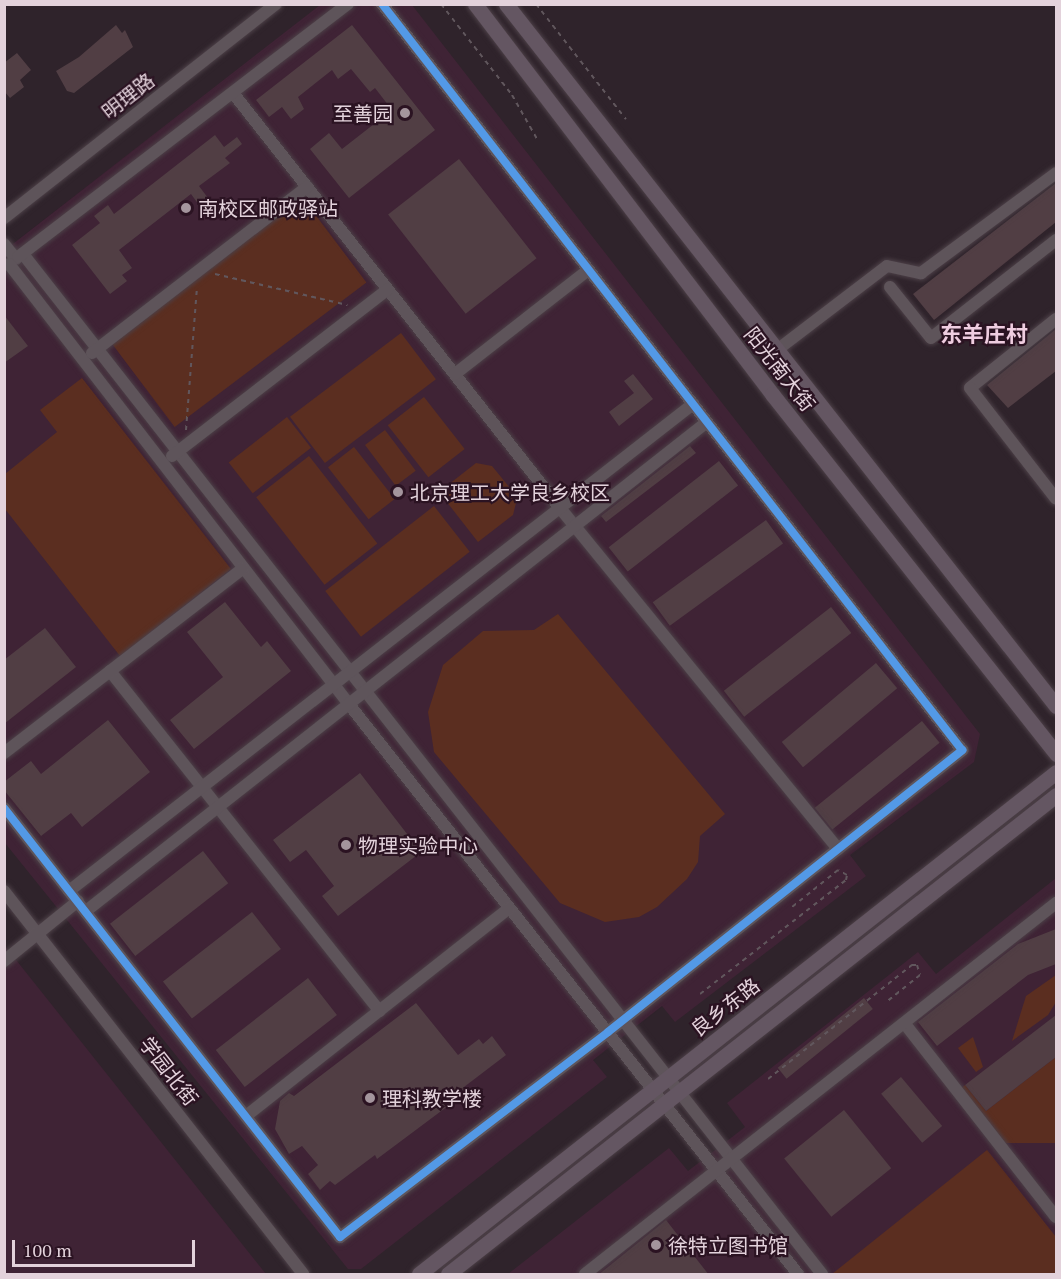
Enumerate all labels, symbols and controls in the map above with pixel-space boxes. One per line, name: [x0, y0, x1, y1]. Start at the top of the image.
street label: 明理路: [97, 68, 159, 124]
place label: 至善园: [333, 101, 393, 125]
marker: 至善园: [398, 106, 412, 120]
place label: 南校区邮政驿站: [198, 196, 338, 220]
marker: 南校区邮政驿站: [179, 201, 193, 215]
district label: 东羊庄村: [940, 321, 1028, 347]
street label: 阳光南大街: [740, 322, 820, 416]
place label: 北京理工大学良乡校区: [410, 480, 610, 504]
marker: 北京理工大学良乡校区: [391, 485, 405, 499]
place label: 物理实验中心: [358, 833, 478, 857]
marker: 物理实验中心: [339, 838, 353, 852]
street label: 良乡东路: [686, 973, 764, 1041]
street label: 学园北街: [135, 1032, 203, 1110]
place label: 理科教学楼: [382, 1086, 482, 1110]
marker: 理科教学楼: [363, 1091, 377, 1105]
scale bar: [15, 1228, 198, 1266]
place label: 徐特立图书馆: [668, 1233, 788, 1257]
text: 100 m: [23, 1238, 72, 1262]
marker: 徐特立图书馆: [649, 1238, 663, 1252]

